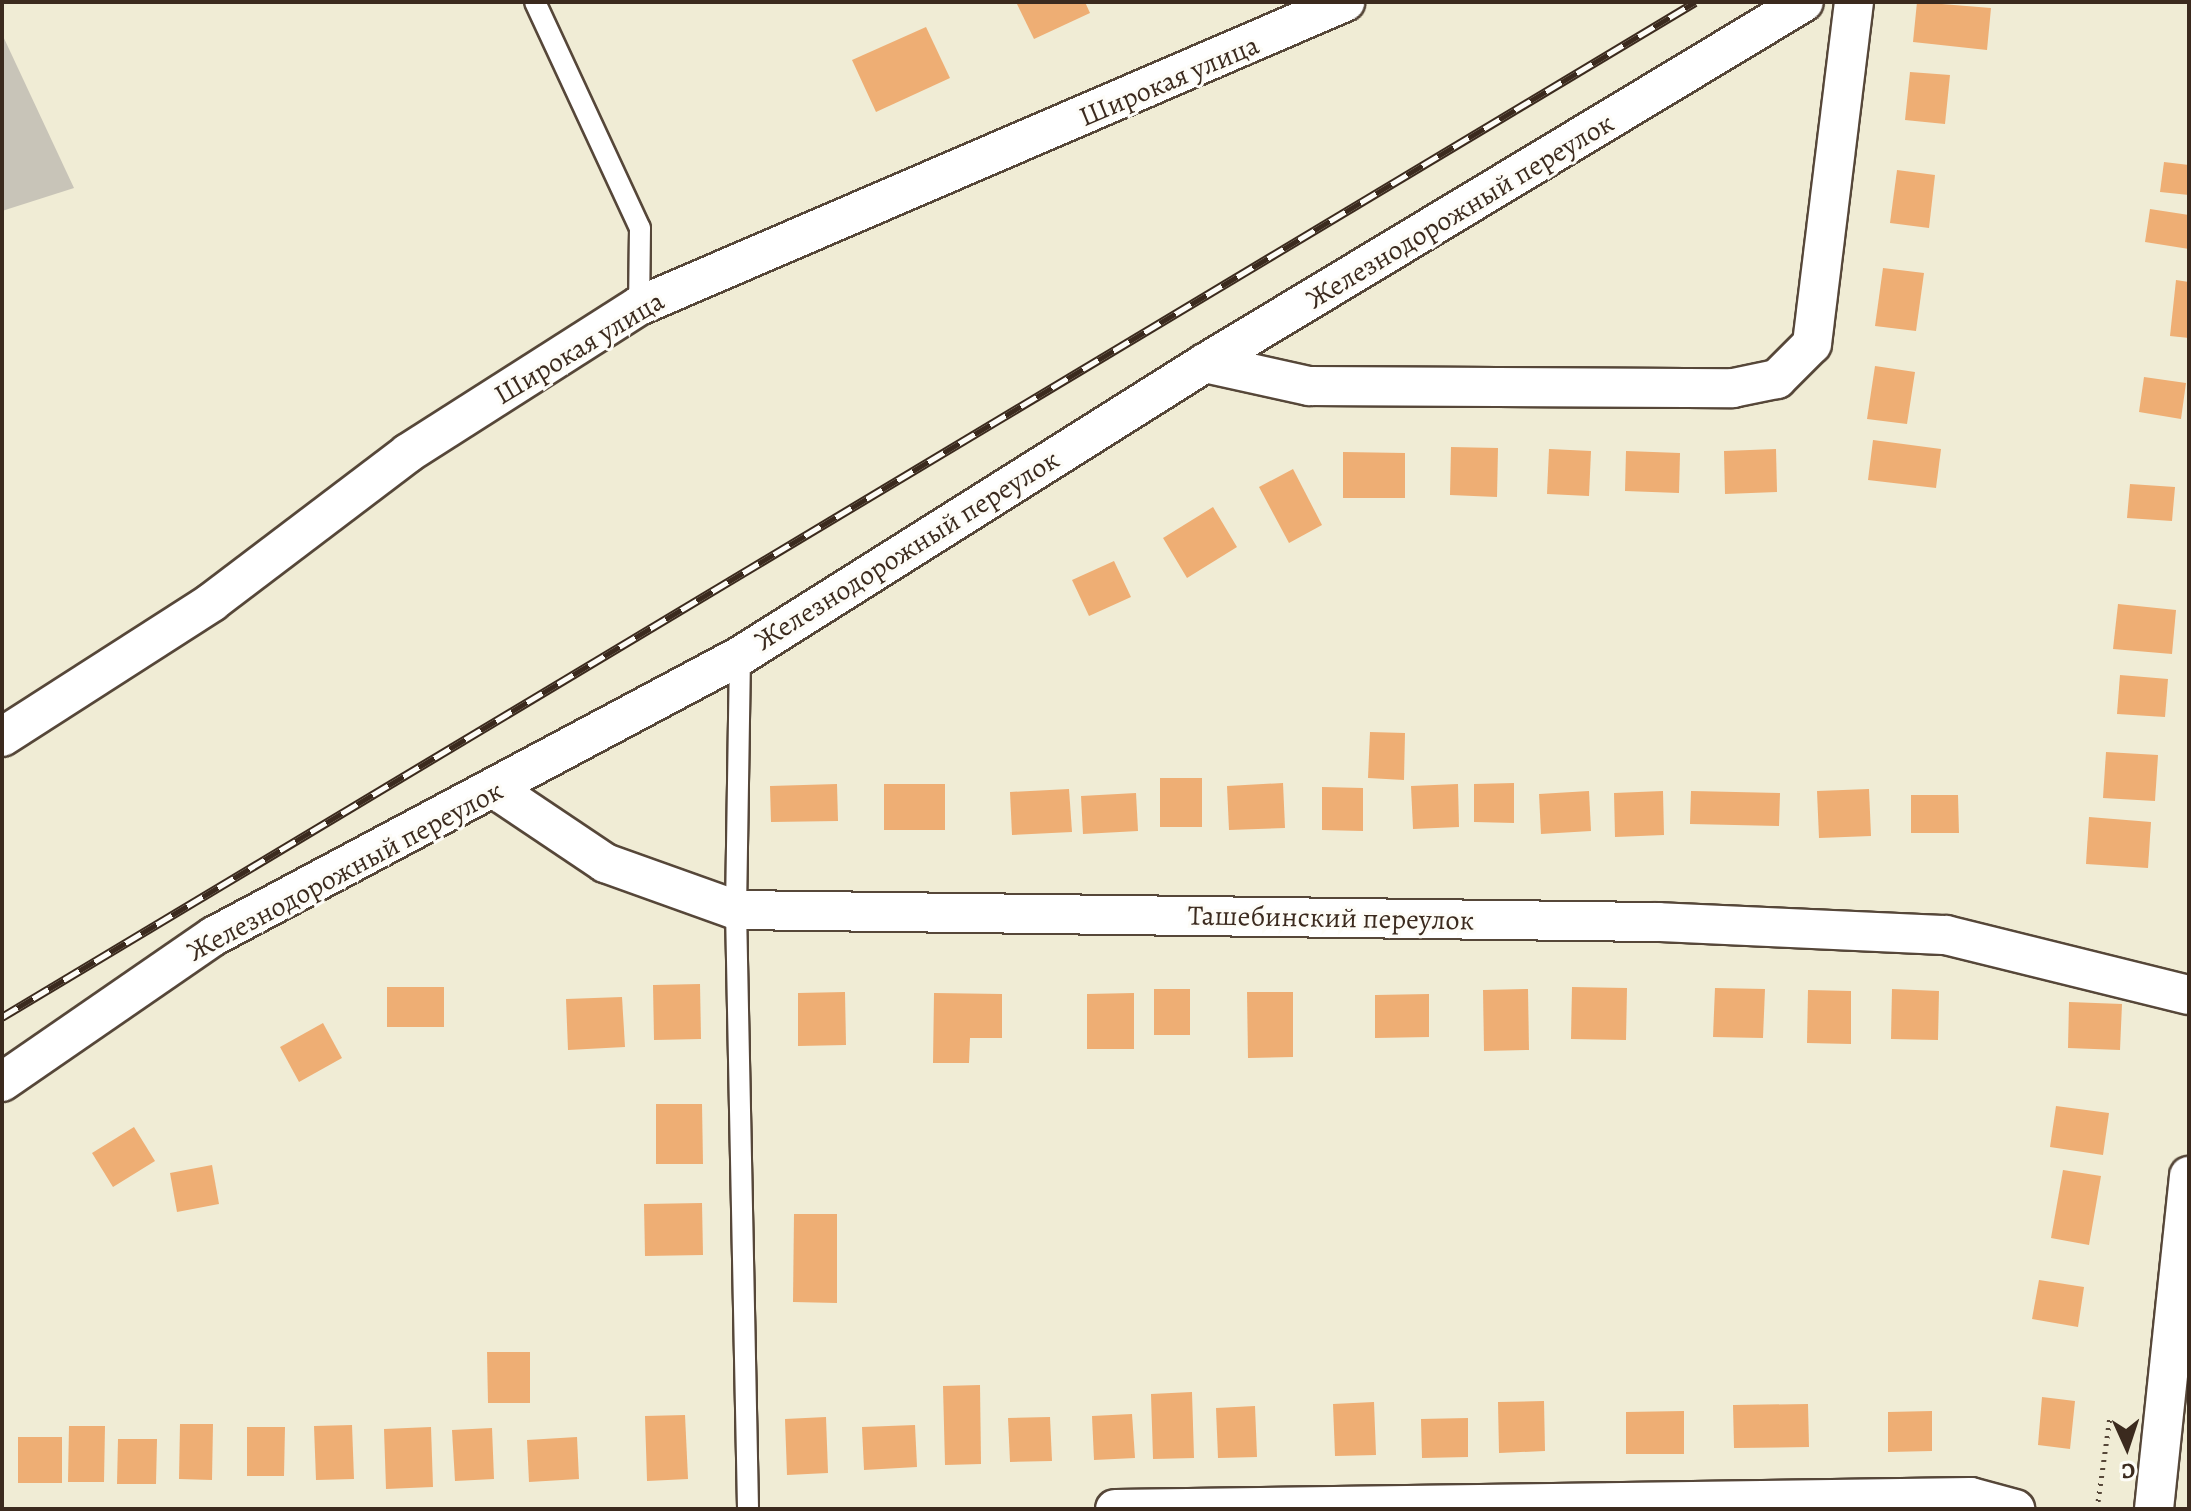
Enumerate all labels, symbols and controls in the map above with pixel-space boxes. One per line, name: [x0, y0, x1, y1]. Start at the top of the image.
street label: Широкая улица: [1074, 28, 1264, 134]
street label: Железнодорожный переулок: [1300, 106, 1620, 316]
street label: Широкая улица: [488, 284, 670, 412]
street label: Железнодорожный переулок: [749, 442, 1065, 658]
street label: Железнодорожный переулок: [182, 773, 508, 969]
street label: Ташебинский переулок: [1188, 899, 1474, 937]
north arrow: [2087, 1407, 2167, 1487]
text: С: [2121, 1456, 2136, 1486]

